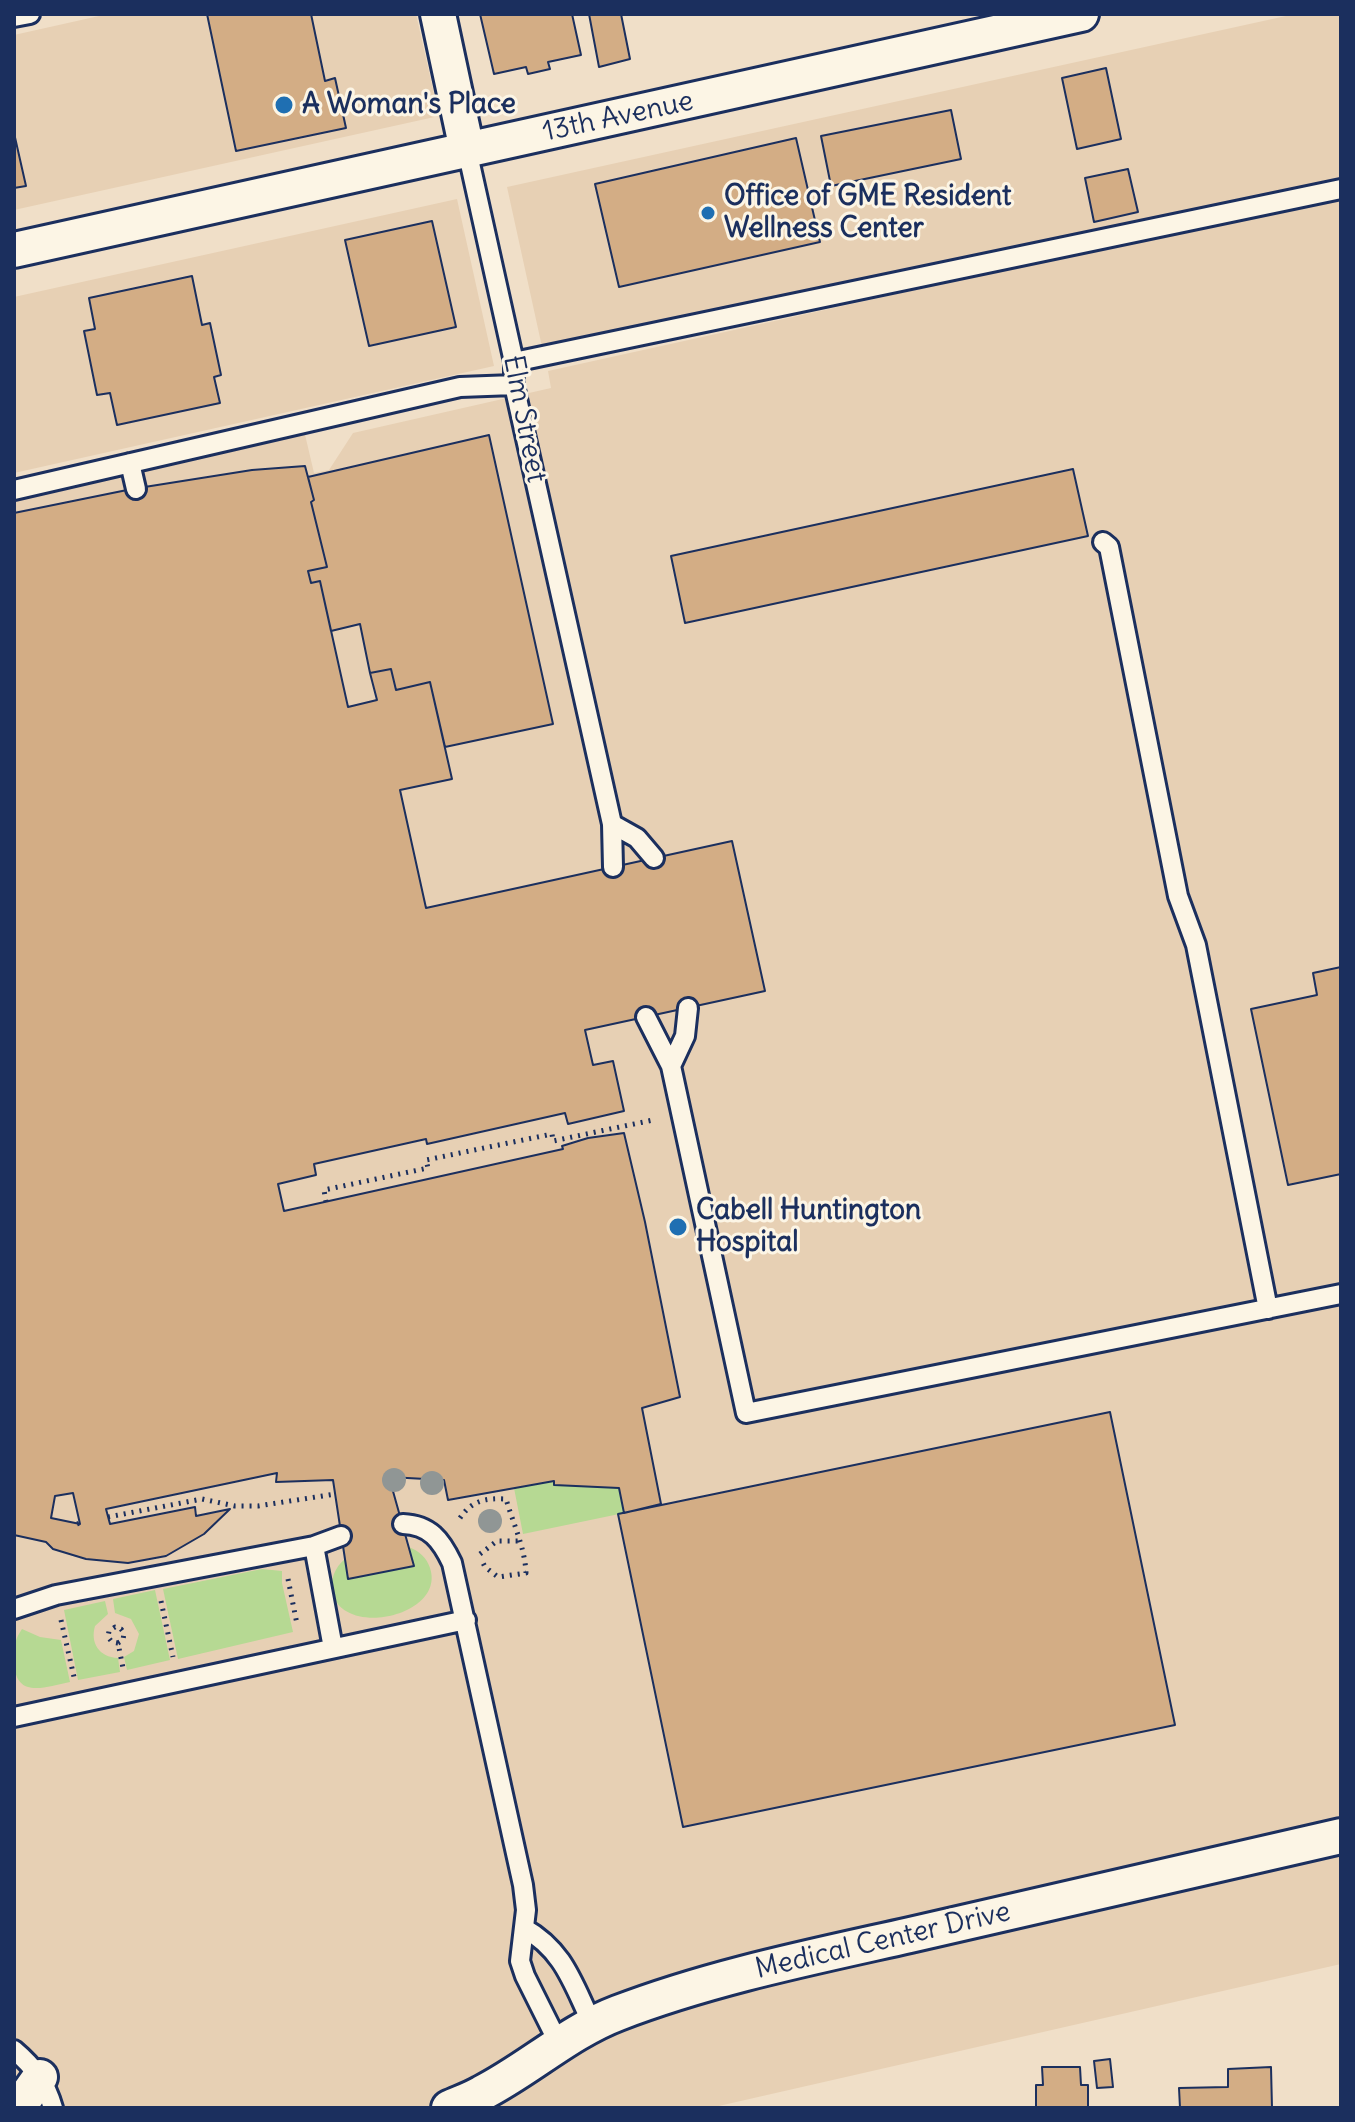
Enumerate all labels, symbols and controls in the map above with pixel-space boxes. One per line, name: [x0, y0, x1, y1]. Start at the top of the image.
street label: 13th Avenue: [540, 85, 696, 149]
place label: A Woman's Place: [302, 88, 516, 122]
marker: A Woman's Place: [273, 94, 295, 116]
place label: Office of GME Resident Wellness Center: [724, 180, 1011, 246]
marker: Office of GME Resident Wellness Center: [699, 204, 717, 222]
street label: Elm Street: [495, 353, 553, 485]
place label: Cabell Huntington Hospital: [696, 1194, 921, 1260]
marker: Cabell Huntington Hospital: [667, 1216, 689, 1238]
street label: Medical Center Drive: [752, 1895, 1014, 1987]

